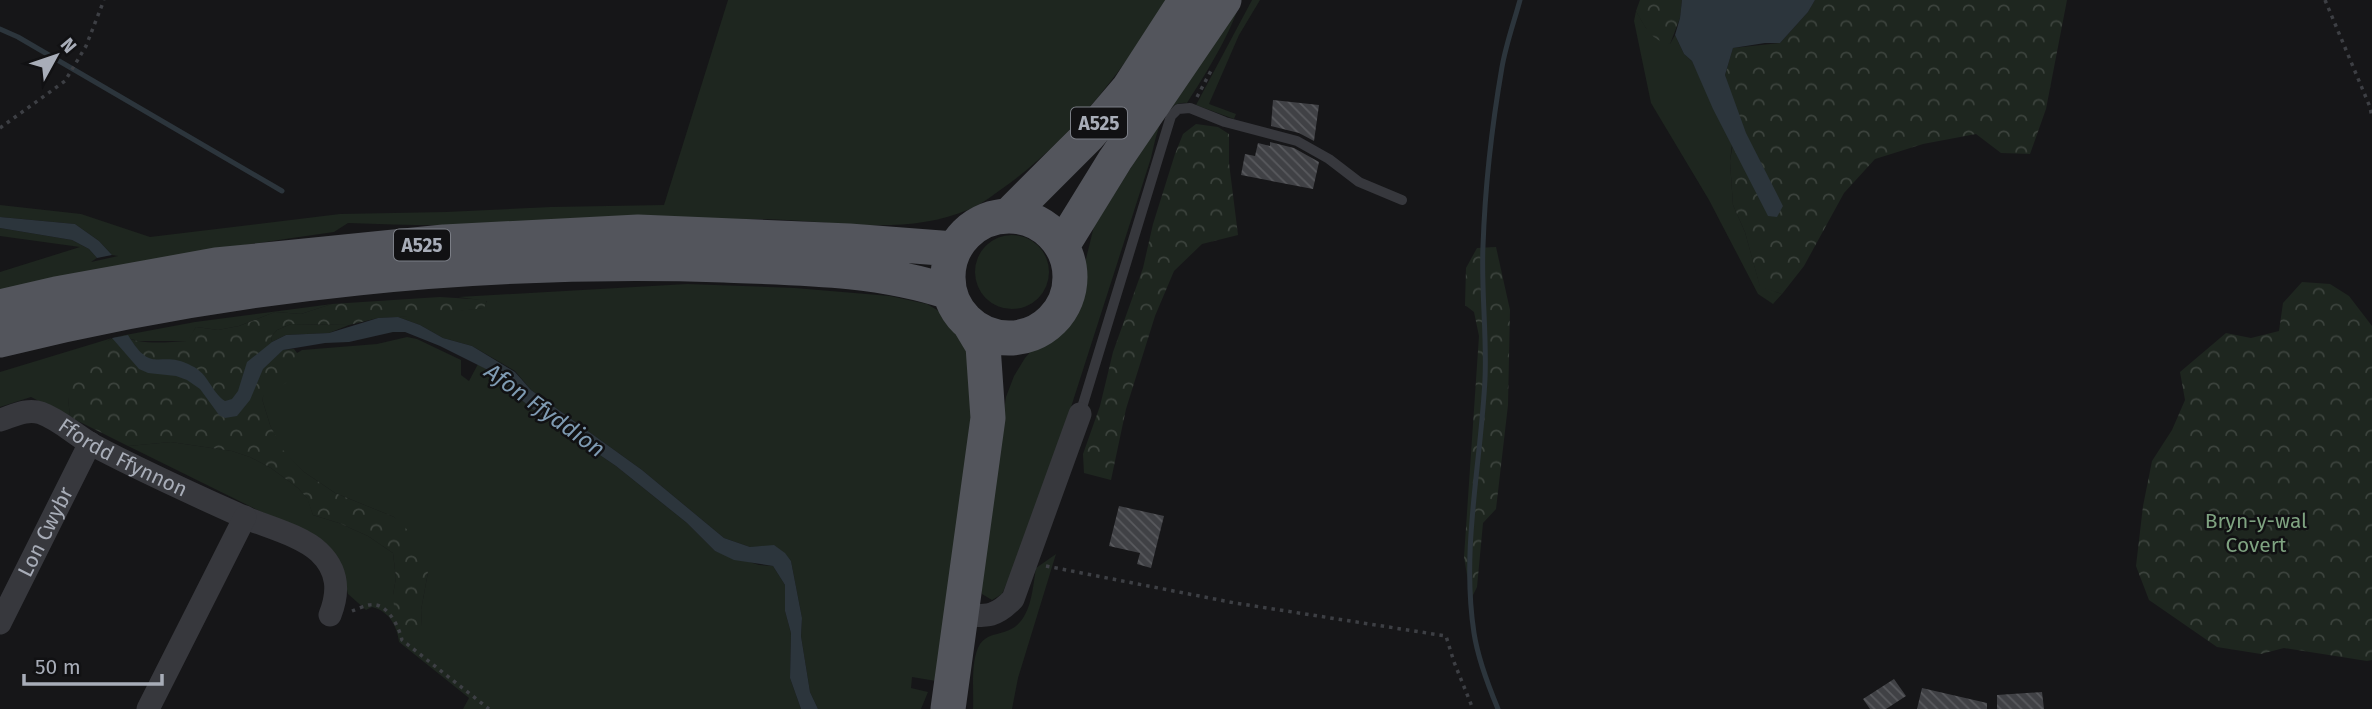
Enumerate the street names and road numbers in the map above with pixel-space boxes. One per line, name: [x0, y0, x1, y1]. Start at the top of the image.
road number: A525: [1071, 108, 1127, 139]
road number: A525: [394, 230, 450, 260]
street label: Ffordd Ffynnon: [53, 412, 192, 503]
street label: Lon Cwybr: [12, 482, 79, 581]

